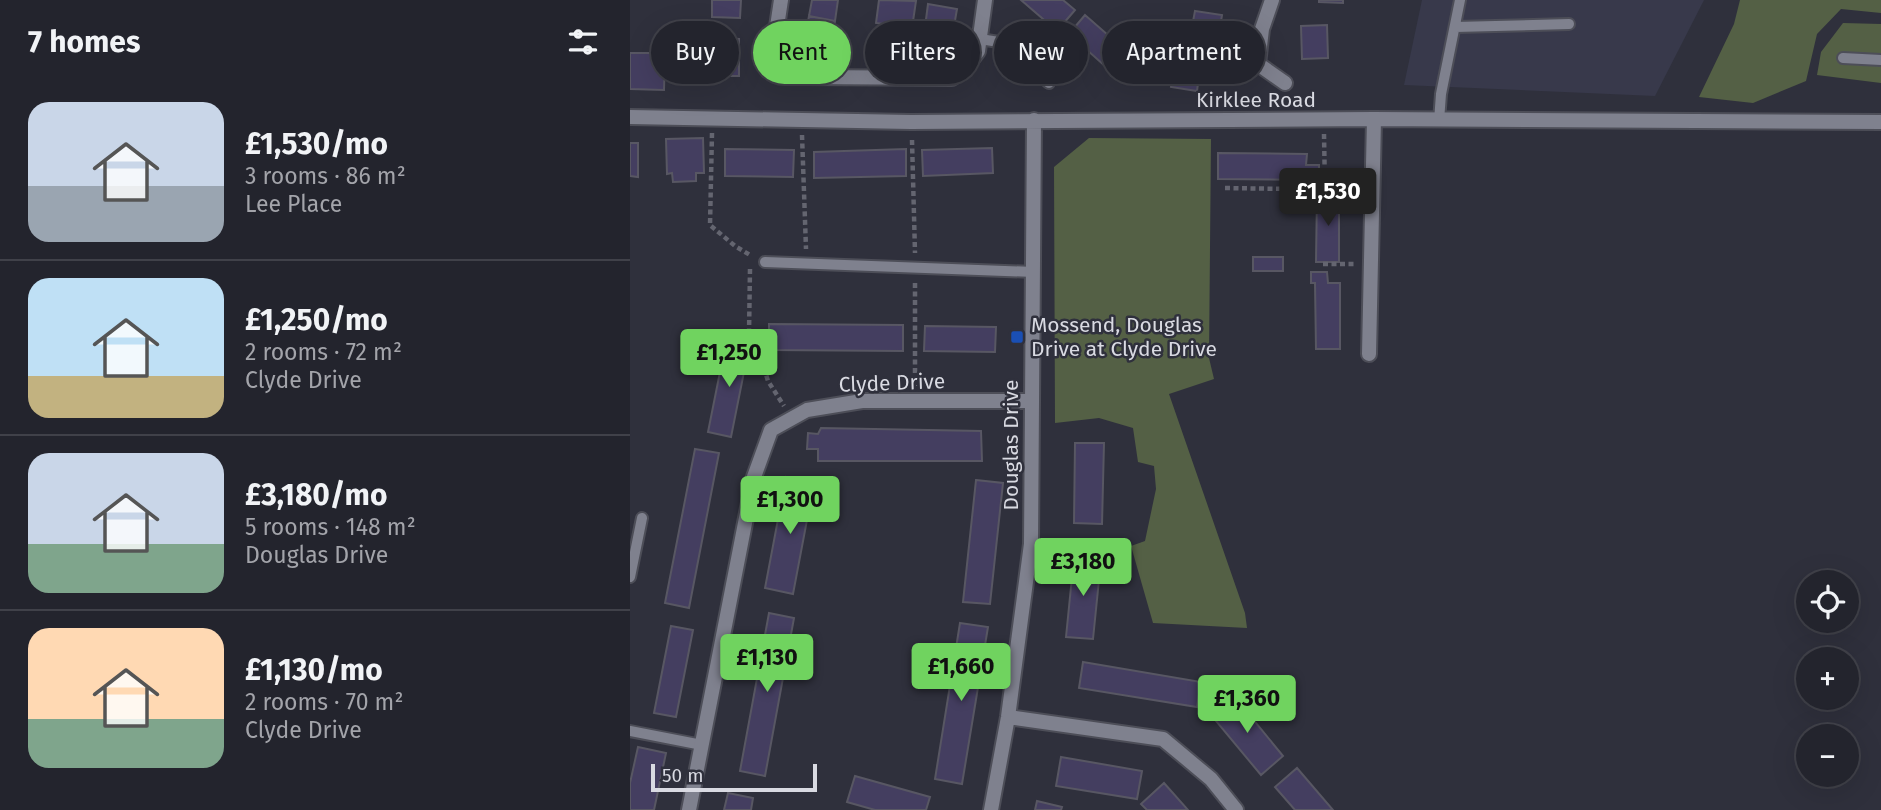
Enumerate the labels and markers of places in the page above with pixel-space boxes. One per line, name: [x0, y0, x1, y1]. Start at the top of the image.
pin: £1,530: [1271, 168, 1385, 228]
place label: Mossend, Douglas Drive at Clyde Drive: [1031, 312, 1217, 362]
marker: Mossend, Douglas Drive at Clyde Drive: [1009, 329, 1025, 345]
pin: £1,250: [672, 330, 786, 389]
pin: £1,300: [733, 476, 847, 536]
pin: £3,180: [1026, 538, 1140, 598]
pin: £1,130: [710, 634, 824, 694]
pin: £1,660: [904, 644, 1018, 703]
pin: £1,360: [1190, 676, 1304, 735]

